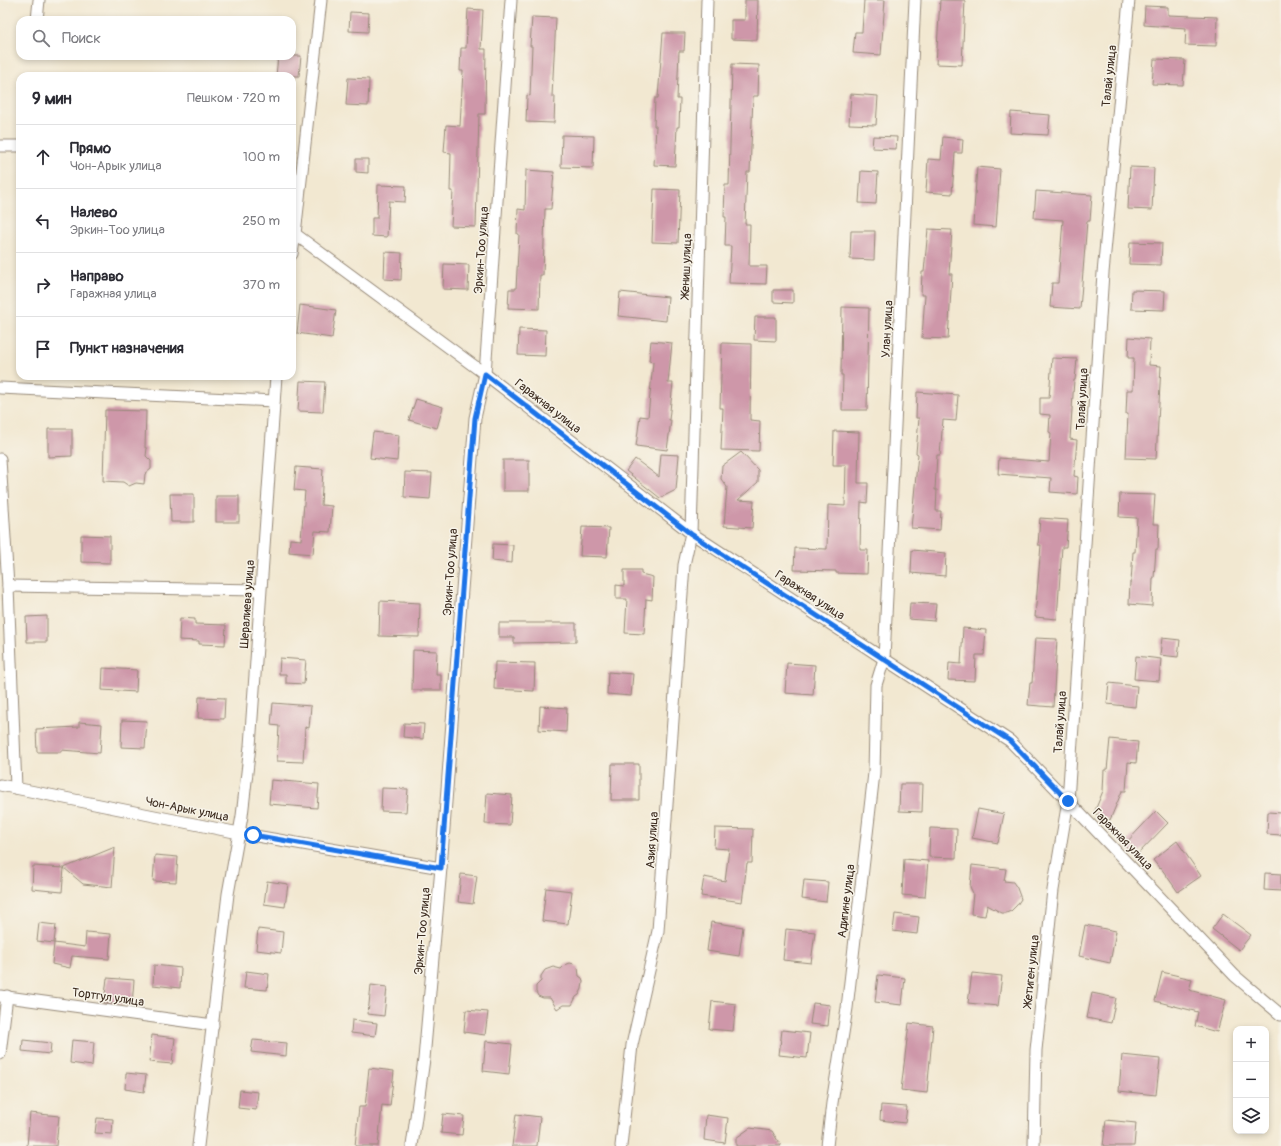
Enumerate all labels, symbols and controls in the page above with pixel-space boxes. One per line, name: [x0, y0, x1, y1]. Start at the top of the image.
search box: [16, 16, 296, 60]
icon: search: [30, 27, 52, 49]
text: Поиск: [62, 29, 101, 48]
street label: Талай улица: [1099, 44, 1120, 108]
text: 9 мин: [32, 88, 72, 109]
text: Пешком · 720 m: [187, 90, 280, 106]
text: Прямо: [70, 139, 111, 158]
icon: ahead: [32, 146, 54, 168]
text: 100 m: [243, 149, 280, 165]
text: Чон-Арык улица: [70, 158, 162, 174]
text: Налево: [70, 203, 117, 222]
street label: Эркин-Тоо улица: [471, 205, 492, 294]
icon: left: [32, 210, 54, 232]
text: 250 m: [242, 213, 280, 229]
text: Эркин-Тоо улица: [70, 222, 165, 238]
street label: Жениш улица: [678, 233, 695, 301]
text: Направо: [70, 267, 124, 286]
icon: right: [32, 274, 54, 296]
text: 370 m: [243, 277, 280, 293]
text: Гаражная улица: [70, 286, 157, 302]
street label: Улан улица: [879, 299, 897, 358]
icon: arrive: [32, 338, 54, 360]
text: Пункт назначения: [70, 339, 184, 358]
street label: Талай улица: [1073, 367, 1092, 431]
street label: Гаражная улица: [512, 376, 584, 437]
street label: Эркин-Тоо улица: [440, 527, 461, 616]
street label: Шералиева улица: [237, 559, 258, 649]
street label: Гаражная улица: [772, 567, 848, 624]
street label: Талай улица: [1051, 690, 1070, 754]
route end: [1059, 792, 1077, 810]
street label: Чон-Арык улица: [144, 794, 230, 825]
street label: Гаражная улица: [1089, 805, 1156, 874]
street label: Азия улица: [643, 811, 662, 869]
route start: [244, 826, 262, 844]
street label: Адигине улица: [835, 863, 859, 939]
street label: Эркин-Тоо улица: [411, 886, 434, 975]
street label: Жетиген улица: [1020, 934, 1043, 1010]
street label: Тортгул улица: [71, 985, 145, 1010]
map controls: [1233, 1026, 1269, 1134]
button: +: [1233, 1026, 1269, 1062]
button: −: [1233, 1062, 1269, 1098]
button: layers: [1233, 1098, 1269, 1134]

